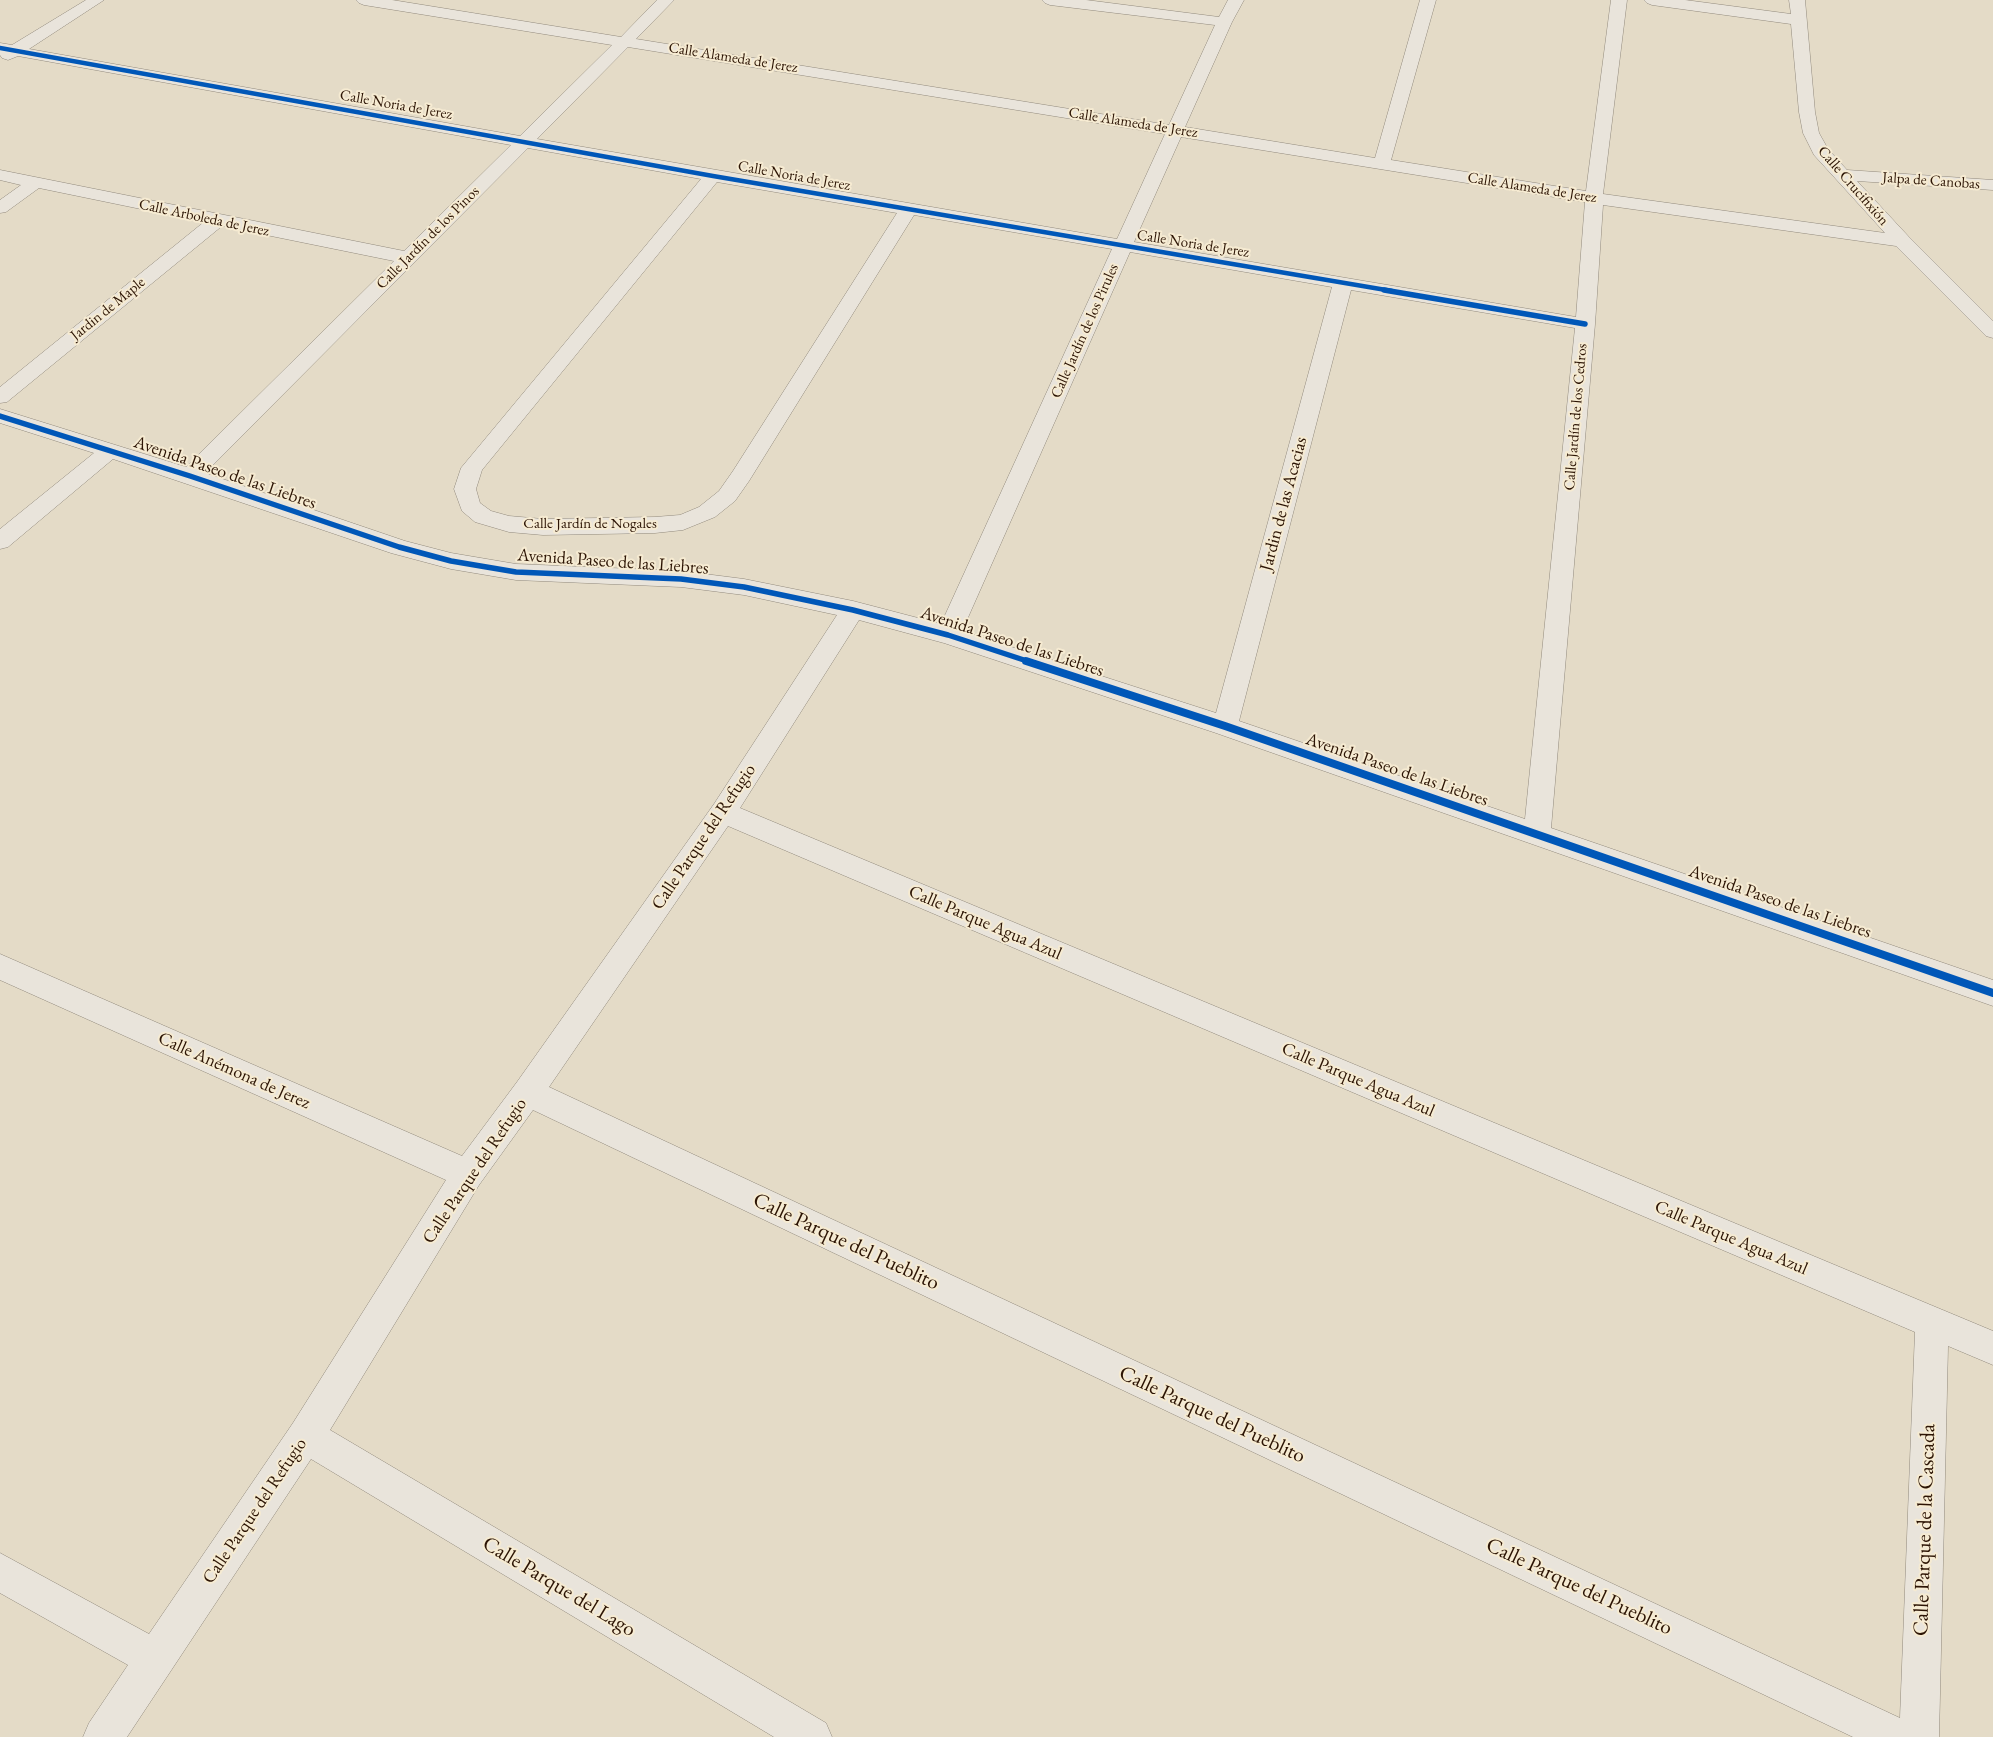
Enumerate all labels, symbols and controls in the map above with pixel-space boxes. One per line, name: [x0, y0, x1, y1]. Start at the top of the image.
street label: Calle Alameda de Jerez: [667, 39, 799, 77]
street label: Calle Noria de Jerez: [339, 86, 453, 124]
street label: Calle Alameda de Jerez: [1067, 104, 1199, 142]
street label: Calle Crucifixión: [1814, 143, 1892, 229]
street label: Calle Noria de Jerez: [737, 157, 851, 195]
street label: Calle Alameda de Jerez: [1466, 169, 1598, 207]
street label: Jalpa de Canobas: [1882, 169, 1980, 193]
street label: Calle Jardín de los Pinos: [373, 183, 483, 293]
street label: Calle Arboleda de Jerez: [137, 195, 271, 241]
street label: Calle Noria de Jerez: [1136, 226, 1250, 262]
street label: Calle Jardín de los Pirules: [1047, 261, 1123, 401]
street label: Jardin de Maple: [67, 273, 149, 345]
street label: Calle Jardín de los Cedros: [1561, 343, 1591, 491]
street label: Avenida Paseo de las Liebres: [131, 432, 319, 514]
street label: Jardin de las Acacias: [1256, 435, 1312, 573]
street label: Calle Jardín de Nogales: [523, 515, 657, 533]
street label: Avenida Paseo de las Liebres: [517, 545, 709, 579]
street label: Avenida Paseo de las Liebres: [918, 602, 1106, 682]
street label: Avenida Paseo de las Liebres: [1303, 729, 1491, 811]
street label: Calle Parque del Refugio: [647, 760, 761, 914]
street label: Avenida Paseo de las Liebres: [1686, 861, 1874, 943]
street label: Calle Parque Agua Azul: [905, 881, 1065, 965]
street label: Calle Anémona de Jerez: [155, 1028, 313, 1114]
street label: Calle Parque Agua Azul: [1278, 1038, 1438, 1122]
street label: Calle Parque del Refugio: [418, 1094, 532, 1248]
street label: Calle Parque del Pueblito: [749, 1188, 943, 1296]
street label: Calle Parque Agua Azul: [1651, 1196, 1811, 1280]
street label: Calle Parque del Pueblito: [1115, 1361, 1309, 1469]
street label: Calle Parque de la Cascada: [1909, 1423, 1941, 1637]
street label: Calle Parque del Refugio: [198, 1434, 312, 1588]
street label: Calle Parque del Lago: [478, 1531, 640, 1643]
street label: Calle Parque del Pueblito: [1482, 1533, 1676, 1641]

